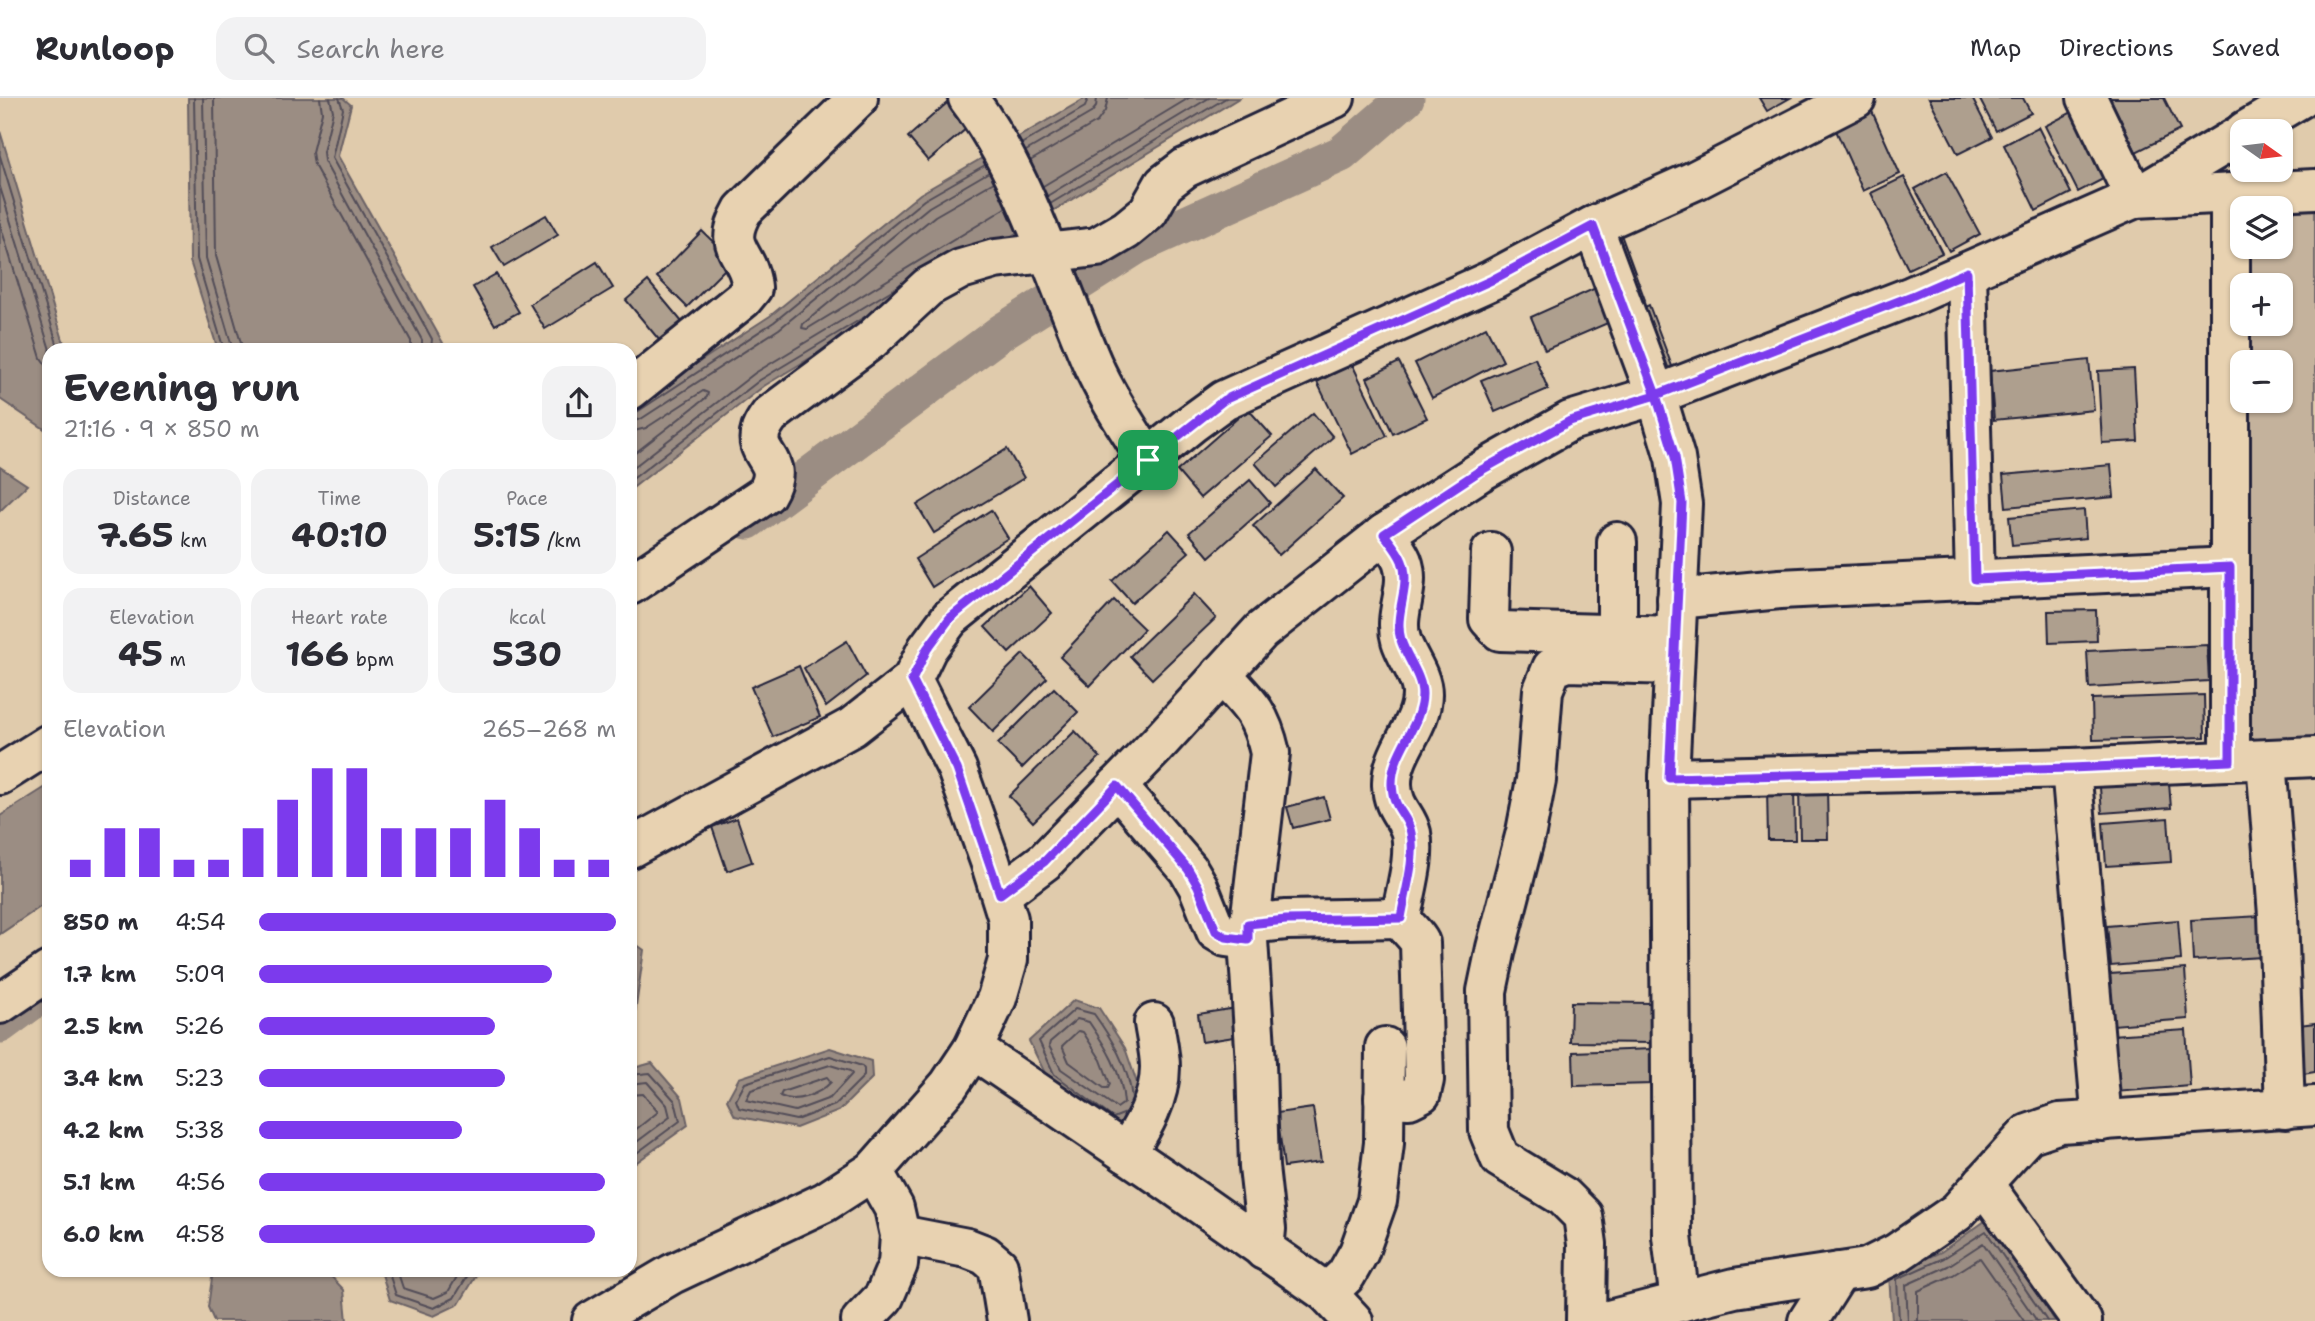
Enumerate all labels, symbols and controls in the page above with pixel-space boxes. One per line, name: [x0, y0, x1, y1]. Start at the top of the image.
search box: [216, 17, 706, 80]
text: Runloop: [35, 26, 174, 71]
icon: search: [240, 29, 278, 67]
text: Search here: [296, 31, 445, 66]
text: Map: [1970, 32, 2021, 64]
text: Directions: [2059, 32, 2174, 64]
text: Saved: [2212, 32, 2280, 64]
north arrow: [2230, 119, 2292, 182]
map controls: [2230, 119, 2293, 413]
button: layers: [2230, 196, 2293, 259]
button: +: [2230, 273, 2293, 336]
button: −: [2230, 350, 2293, 413]
text: Evening run: [63, 362, 300, 413]
button: share: [542, 366, 616, 440]
text: 21:16 · 9 × 850 m: [63, 414, 260, 444]
pin: [1118, 430, 1178, 490]
icon: arrive: [1129, 441, 1167, 479]
text: Distance: [113, 486, 191, 511]
text: Time: [318, 486, 361, 511]
text: Pace: [506, 486, 548, 511]
text: 7.65: [97, 511, 174, 558]
text: 40:10: [291, 511, 388, 558]
text: 5:15: [473, 511, 541, 558]
text: km: [174, 528, 207, 553]
text: /km: [541, 528, 581, 553]
text: Elevation: [109, 605, 194, 630]
text: Heart rate: [291, 605, 388, 630]
text: kcal: [509, 605, 546, 630]
text: 45: [118, 630, 163, 677]
text: 166: [285, 630, 349, 677]
text: 530: [492, 630, 562, 677]
text: m: [163, 647, 186, 672]
text: bpm: [349, 647, 394, 672]
text: Elevation: [63, 714, 166, 744]
text: 265–268 m: [482, 714, 616, 744]
text: 850 m: [63, 907, 138, 937]
text: 4:54: [175, 907, 226, 937]
text: 1.7 km: [63, 959, 136, 989]
text: 5:09: [175, 959, 225, 989]
text: 2.5 km: [63, 1011, 144, 1041]
text: 5:26: [175, 1011, 225, 1041]
text: 3.4 km: [63, 1063, 143, 1093]
text: 5:23: [175, 1063, 224, 1093]
text: 4.2 km: [63, 1115, 144, 1145]
text: 5:38: [175, 1115, 225, 1145]
text: 5.1 km: [63, 1167, 135, 1197]
text: 4:56: [175, 1167, 226, 1197]
text: 6.0 km: [63, 1219, 144, 1249]
text: 4:58: [175, 1219, 226, 1249]

